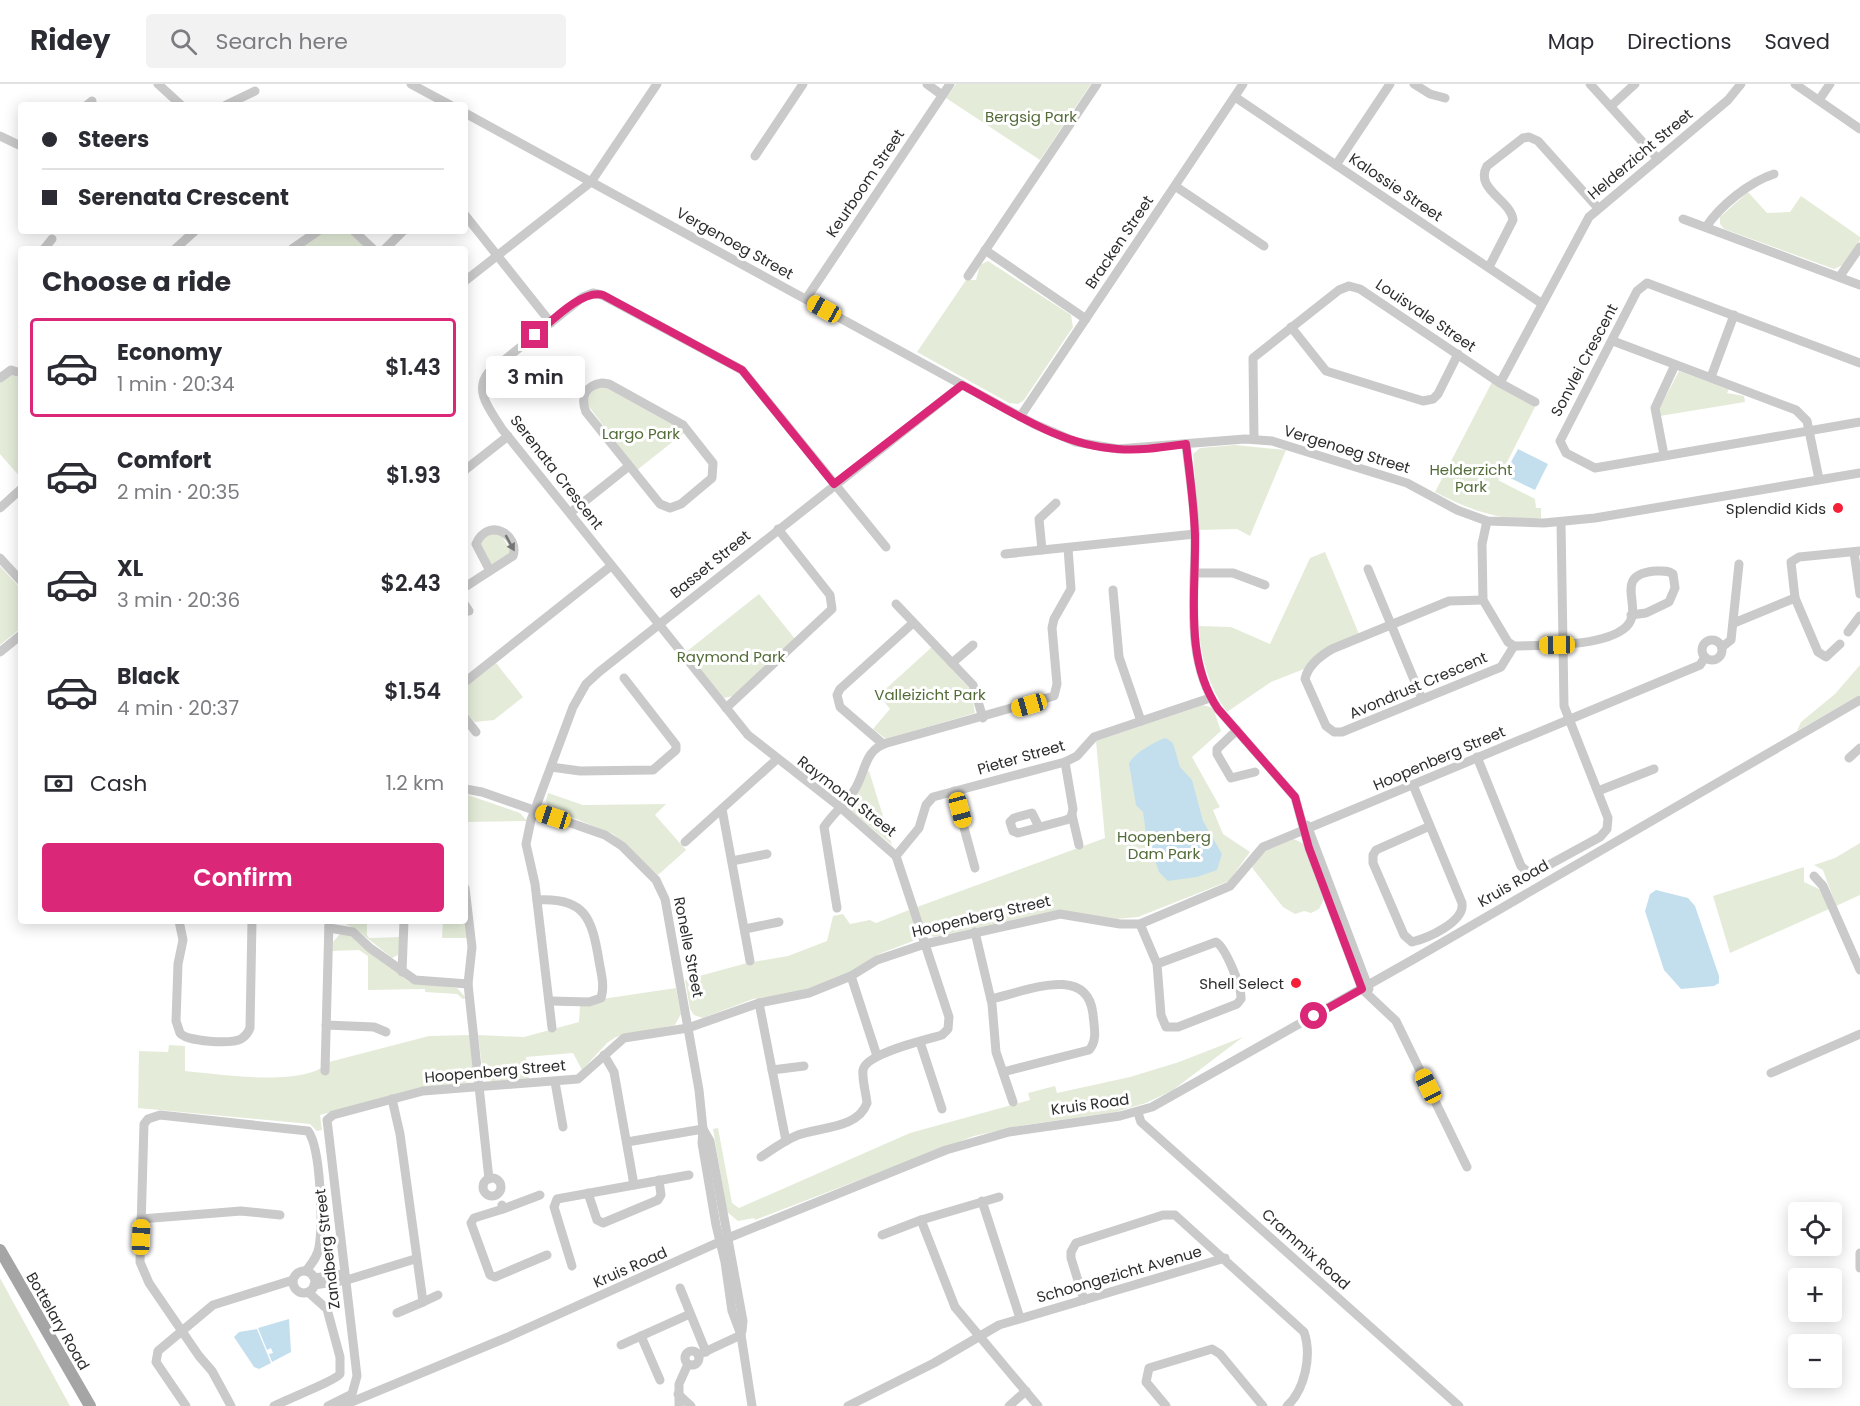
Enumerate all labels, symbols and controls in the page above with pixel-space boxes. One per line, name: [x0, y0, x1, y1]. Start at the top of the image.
search box: [146, 14, 566, 68]
text: Ridey: [30, 21, 110, 60]
icon: search: [167, 25, 200, 58]
text: Search here: [215, 26, 348, 57]
text: Map: [1548, 27, 1594, 56]
text: Directions: [1627, 27, 1731, 56]
text: Saved: [1764, 27, 1830, 56]
street label: Helderzicht Street: [1583, 104, 1697, 204]
park label: Bergsig Park: [985, 106, 1077, 127]
text: Steers: [78, 124, 149, 155]
street label: Keurboom Street: [821, 125, 909, 241]
street label: Kalossie Street: [1345, 148, 1447, 226]
text: Serenata Crescent: [78, 182, 289, 213]
street label: Bracken Street: [1080, 191, 1158, 293]
street label: Vergenoeg Street: [673, 202, 797, 284]
text: Choose a ride: [42, 263, 231, 300]
street label: Louisvale Street: [1372, 274, 1480, 356]
car: [804, 292, 844, 326]
street label: Sonvlei Crescent: [1545, 300, 1623, 420]
route end: [521, 321, 548, 348]
text: Economy: [117, 337, 222, 368]
icon: car: [45, 341, 99, 395]
text: $1.43: [385, 352, 441, 383]
callout: 3 min: [486, 356, 584, 398]
text: 3 min: [507, 363, 564, 391]
text: 1 min · 20:34: [117, 370, 235, 398]
street label: Serenata Crescent: [506, 410, 608, 534]
street label: Vergenoeg Street: [1281, 420, 1413, 478]
park label: Largo Park: [602, 423, 680, 444]
text: Comfort: [117, 445, 211, 476]
icon: car: [45, 449, 99, 503]
park label: Helderzicht Park: [1429, 459, 1513, 497]
text: $1.93: [386, 460, 441, 491]
text: 2 min · 20:35: [117, 478, 240, 506]
place label: Splendid Kids: [1726, 498, 1826, 519]
marker: Splendid Kids: [1831, 501, 1845, 515]
street label: Basset Street: [665, 525, 755, 603]
one-way arrow: [505, 535, 515, 552]
text: XL: [117, 553, 143, 584]
icon: car: [45, 557, 99, 611]
text: $2.43: [381, 568, 441, 599]
text: 3 min · 20:36: [117, 586, 240, 614]
car: [1539, 636, 1575, 654]
park label: Raymond Park: [677, 646, 786, 667]
street label: Avondrust Crescent: [1346, 646, 1490, 724]
text: Black: [117, 661, 180, 692]
icon: car: [45, 665, 99, 719]
text: $1.54: [384, 676, 441, 707]
park label: Valleizicht Park: [874, 684, 986, 705]
car: [1009, 691, 1049, 719]
text: 4 min · 20:37: [117, 694, 239, 722]
street label: Hoopenberg Street: [1370, 721, 1508, 795]
street label: Pieter Street: [975, 735, 1067, 779]
street label: Raymond Street: [793, 751, 901, 841]
icon: cash: [42, 767, 75, 800]
text: Cash: [90, 768, 147, 799]
text: 1.2 km: [386, 769, 444, 797]
car: [947, 790, 973, 830]
car: [533, 803, 573, 831]
park label: Hoopenberg Dam Park: [1117, 826, 1211, 864]
button: Confirm: [42, 843, 444, 912]
street label: Kruis Road: [1474, 854, 1552, 912]
street label: Hoopenberg Street: [910, 890, 1052, 942]
street label: Ronelle Street: [669, 895, 709, 999]
place label: Shell Select: [1199, 973, 1284, 994]
marker: Shell Select: [1289, 976, 1303, 990]
route start: [1300, 1002, 1327, 1029]
street label: Hoopenberg Street: [423, 1054, 567, 1088]
car: [1412, 1066, 1444, 1106]
street label: Kruis Road: [1050, 1088, 1130, 1120]
street label: Zandberg Street: [309, 1188, 345, 1310]
map controls: [1788, 1202, 1842, 1388]
button: locate: [1788, 1202, 1842, 1256]
street label: Crammix Road: [1257, 1204, 1355, 1294]
car: [131, 1219, 151, 1255]
street label: Schoongezicht Avenue: [1034, 1240, 1204, 1308]
street label: Kruis Road: [590, 1241, 670, 1293]
street label: Bottelary Road: [21, 1268, 95, 1374]
button: +: [1788, 1268, 1842, 1322]
button: −: [1788, 1334, 1842, 1388]

